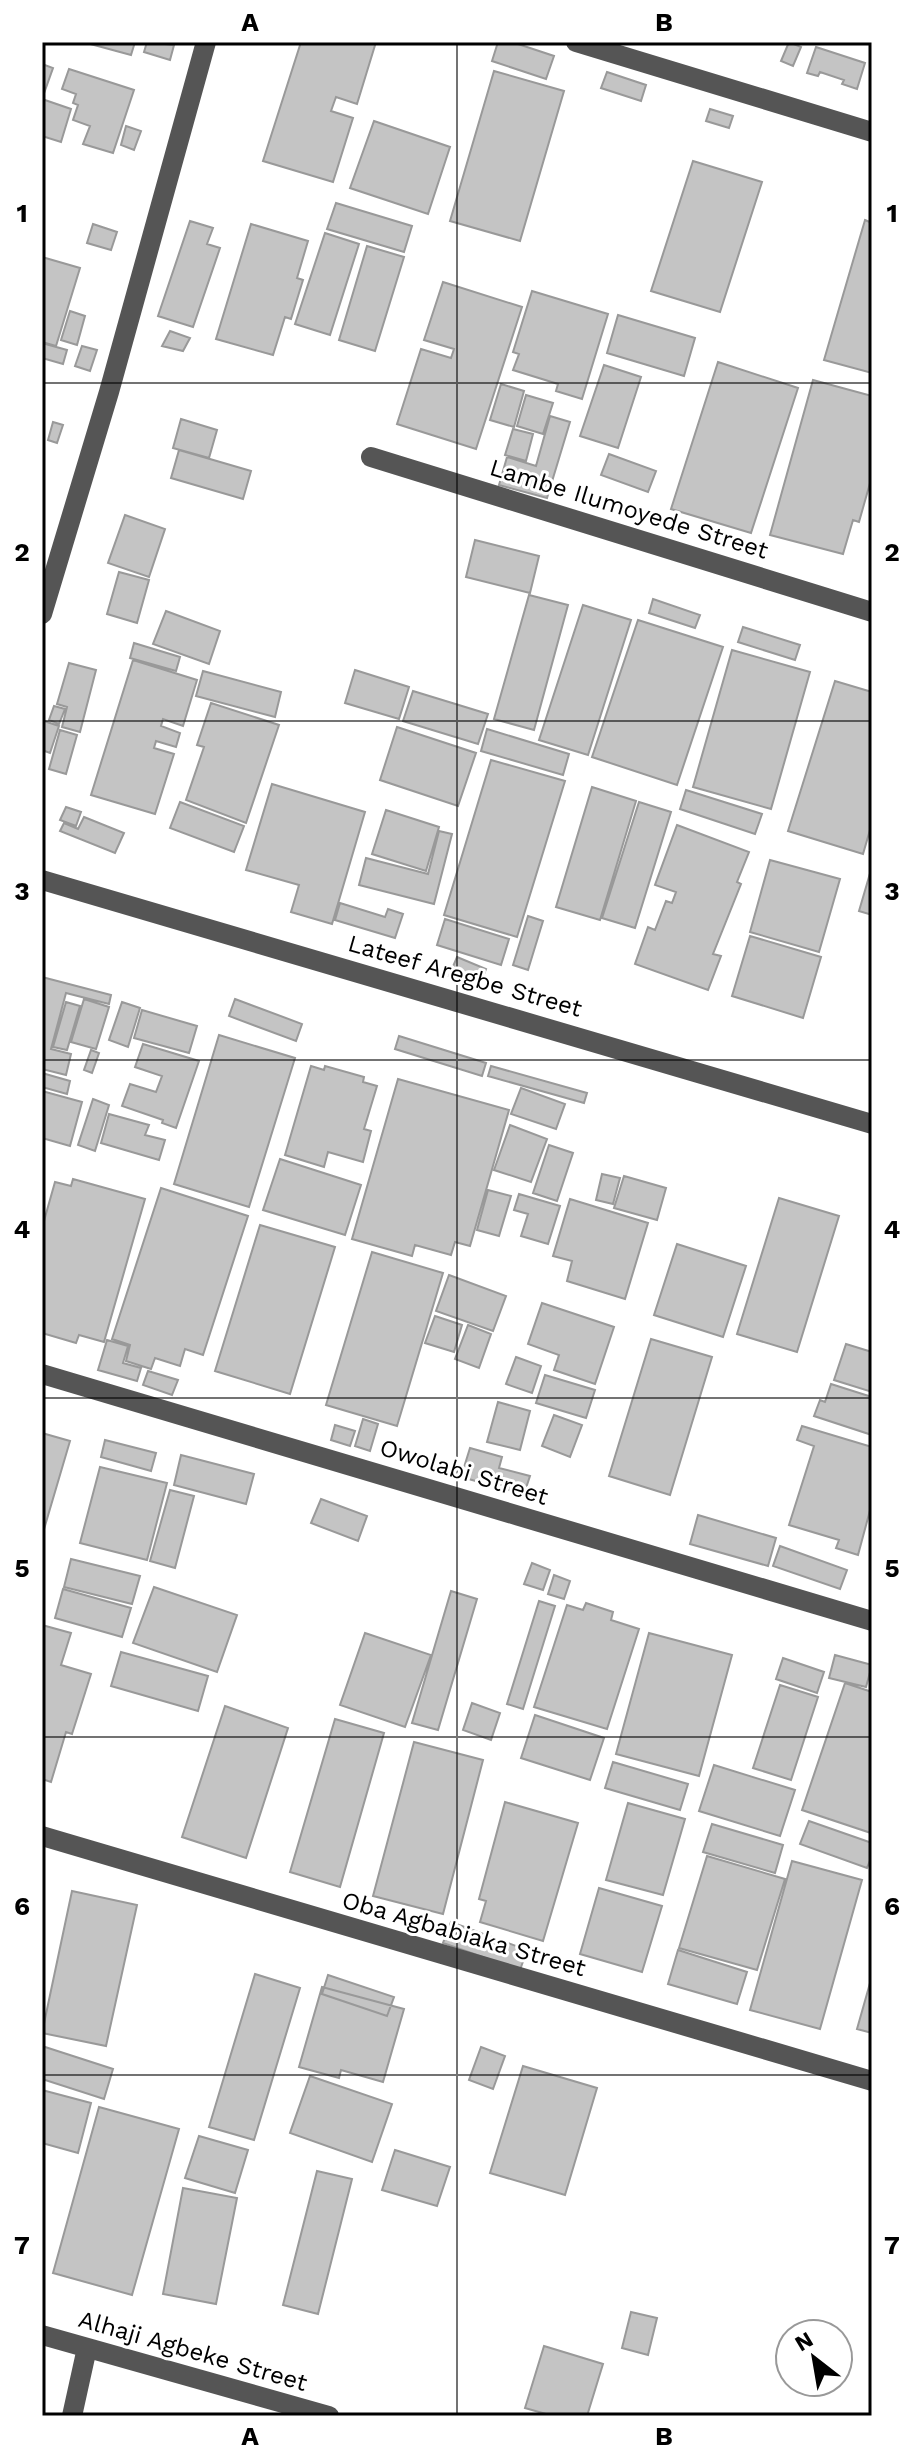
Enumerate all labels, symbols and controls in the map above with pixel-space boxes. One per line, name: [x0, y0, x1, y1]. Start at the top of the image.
text: A: [241, 7, 259, 37]
text: B: [655, 7, 673, 37]
text: 1: [16, 198, 28, 228]
text: 1: [886, 198, 898, 228]
street label: Lambe Ilumoyede Street: [486, 453, 772, 565]
text: 2: [14, 537, 30, 567]
text: 2: [884, 537, 900, 567]
text: 3: [14, 876, 30, 906]
text: 3: [884, 876, 900, 906]
street label: Lateef Aregbe Street: [345, 929, 585, 1023]
text: 4: [14, 1214, 31, 1244]
text: 4: [884, 1214, 901, 1244]
street label: Owolabi Street: [376, 1433, 552, 1511]
text: 5: [14, 1553, 30, 1583]
text: 5: [884, 1553, 900, 1583]
street label: Oba Agbabiaka Street: [339, 1886, 589, 1982]
text: 6: [14, 1891, 30, 1921]
text: 6: [884, 1891, 900, 1921]
text: 7: [14, 2230, 30, 2260]
text: 7: [884, 2230, 900, 2260]
street label: Alhaji Agbeke Street: [75, 2305, 311, 2397]
north arrow: [774, 2318, 854, 2398]
text: N: [791, 2326, 817, 2356]
text: A: [241, 2421, 259, 2451]
text: B: [655, 2421, 673, 2451]

